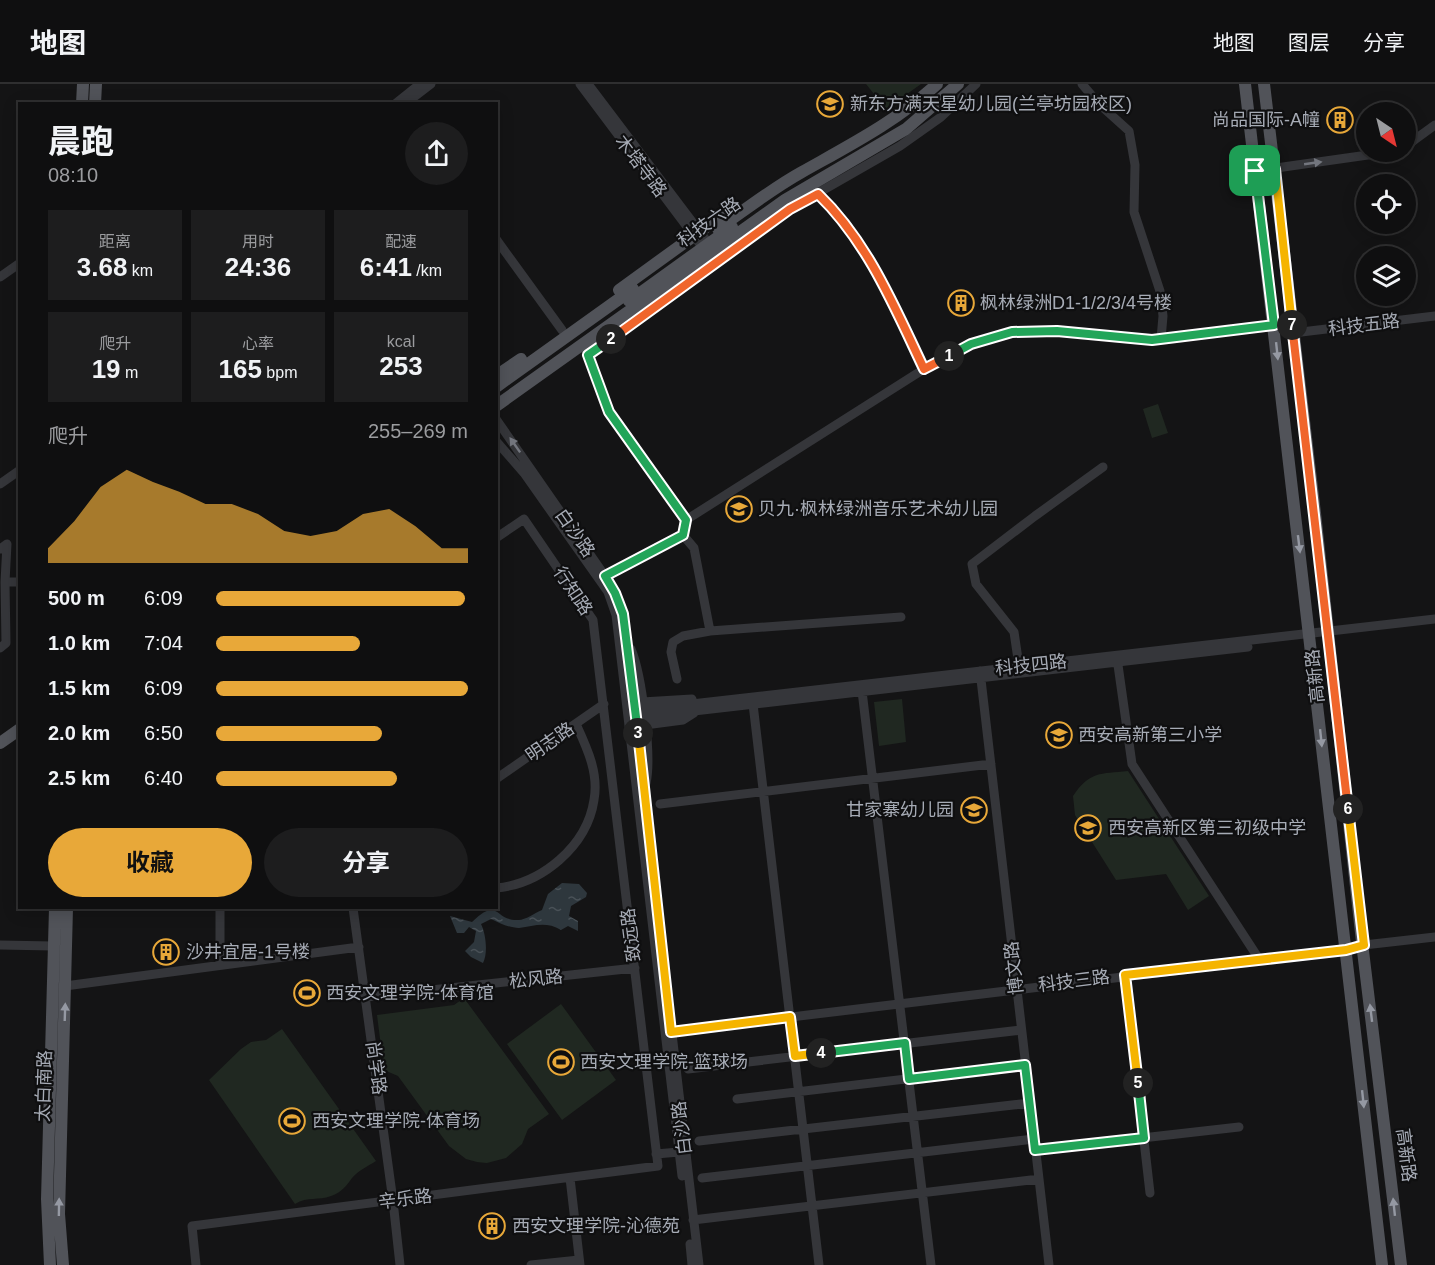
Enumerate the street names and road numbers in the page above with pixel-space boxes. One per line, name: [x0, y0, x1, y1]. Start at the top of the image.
street label: 木塔寺路: [611, 131, 671, 201]
street label: 科技六路: [674, 193, 744, 251]
street label: 科技五路: [1327, 311, 1401, 339]
street label: 白沙路: [551, 505, 599, 561]
street label: 行知路: [550, 563, 596, 619]
street label: 高新路: [1302, 648, 1328, 704]
street label: 科技四路: [994, 651, 1068, 679]
street label: 明志路: [522, 718, 578, 766]
street label: 致远路: [618, 907, 644, 963]
street label: 博文路: [1001, 940, 1027, 996]
street label: 松风路: [508, 966, 564, 992]
street label: 科技三路: [1037, 967, 1111, 995]
street label: 尚学路: [362, 1040, 390, 1096]
street label: 太白南路: [33, 1050, 55, 1122]
street label: 白沙路: [669, 1100, 695, 1156]
street label: 高新路: [1393, 1127, 1419, 1183]
street label: 辛乐路: [377, 1186, 433, 1212]

